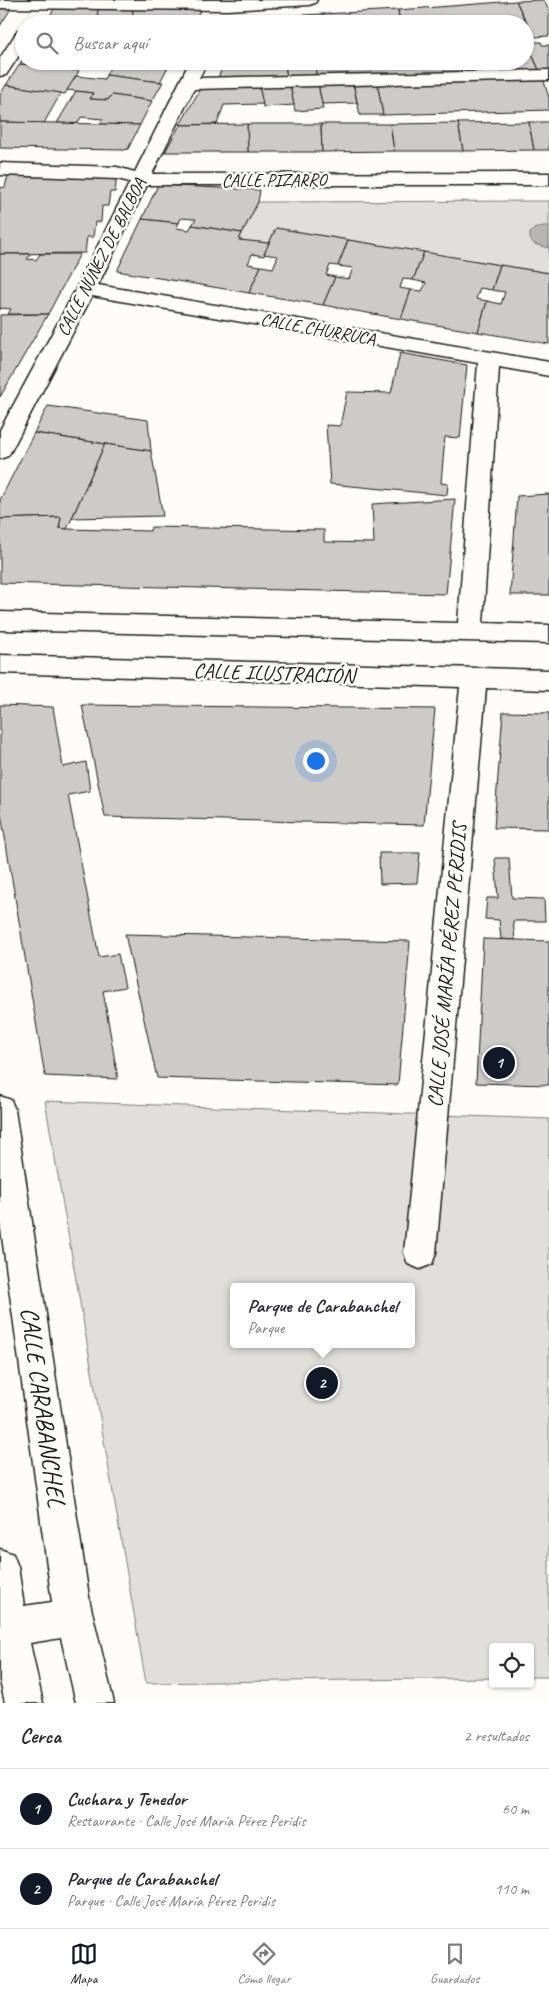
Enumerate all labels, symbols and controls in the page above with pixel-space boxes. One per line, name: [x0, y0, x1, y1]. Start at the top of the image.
search box: [15, 15, 534, 70]
icon: search: [33, 29, 61, 57]
text: Buscar aquí: [73, 31, 147, 55]
street label: CALLE PIZARRO: [222, 169, 328, 191]
street label: CALLE NÚÑEZ DE BALBOA: [52, 174, 151, 340]
street label: CALLE CHURRUCA: [259, 308, 378, 350]
street label: CALLE ILUSTRACIÓN: [193, 657, 358, 689]
your location: [303, 748, 329, 774]
street label: CALLE JOSÉ MARÍA PÉREZ PERIDIS: [422, 819, 473, 1108]
pin: 1: [483, 1044, 515, 1082]
popup: [230, 1283, 415, 1348]
text: Parque de Carabanchel: [248, 1294, 397, 1318]
street label: CALLE CARABANCHEL: [13, 1305, 73, 1510]
text: Parque: [248, 1318, 284, 1338]
pin: 2: [306, 1364, 338, 1402]
map controls: [489, 1643, 534, 1688]
button: locate: [489, 1643, 534, 1688]
text: Cerca: [20, 1723, 61, 1749]
text: 2 resultados: [464, 1726, 529, 1746]
text: Cuchara y Tenedor: [67, 1787, 187, 1811]
text: 1: [32, 1799, 40, 1819]
text: 60 m: [502, 1799, 529, 1819]
text: Restaurante · Calle José María Pérez Peridis: [67, 1811, 306, 1831]
text: Parque de Carabanchel: [67, 1867, 217, 1891]
text: 2: [32, 1879, 40, 1899]
text: 110 m: [495, 1879, 529, 1899]
text: Parque · Calle José María Pérez Peridis: [67, 1891, 275, 1911]
tab: Mapa: [70, 1940, 98, 1987]
tab: Cómo llegar: [237, 1940, 290, 1987]
tab: Guardados: [430, 1940, 479, 1987]

